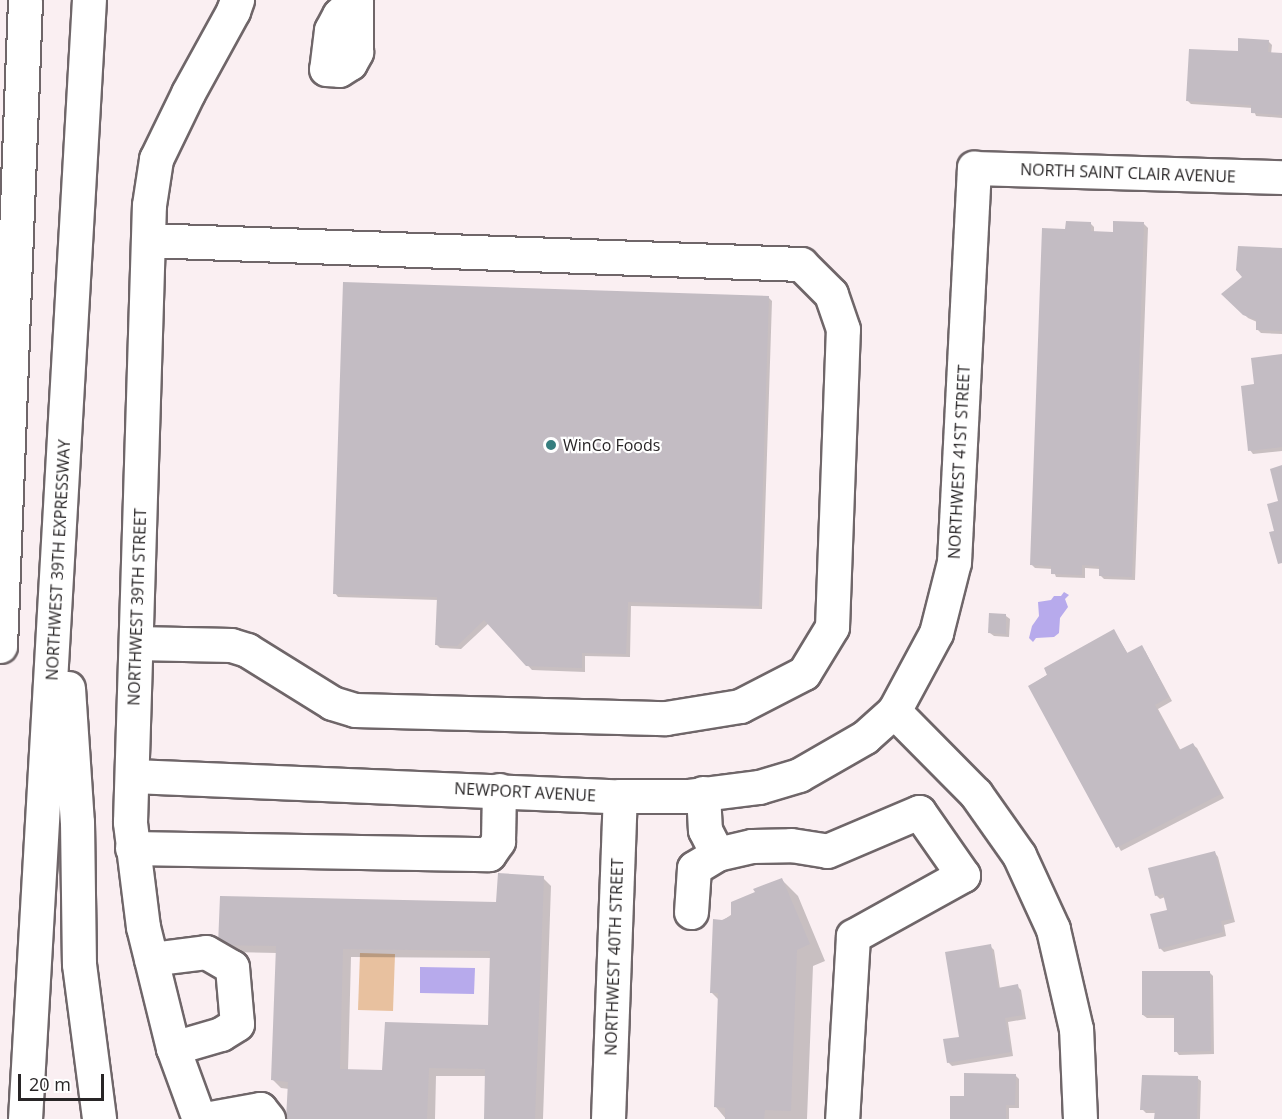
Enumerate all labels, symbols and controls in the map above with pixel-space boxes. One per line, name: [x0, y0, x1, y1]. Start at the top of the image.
street label: NORTH SAINT CLAIR AVENUE: [1020, 160, 1236, 186]
street label: NORTHWEST 41ST STREET: [944, 364, 974, 560]
place label: WinCo Foods: [563, 435, 660, 455]
marker: WinCo Foods: [544, 438, 558, 452]
street label: NORTHWEST 39TH EXPRESSWAY: [42, 439, 74, 681]
street label: NORTHWEST 39TH STREET: [124, 508, 150, 706]
street label: NEWPORT AVENUE: [454, 779, 596, 805]
street label: NORTHWEST 40TH STREET: [601, 858, 627, 1056]
scale bar: [21, 1062, 106, 1100]
text: 20 m: [29, 1072, 71, 1096]

